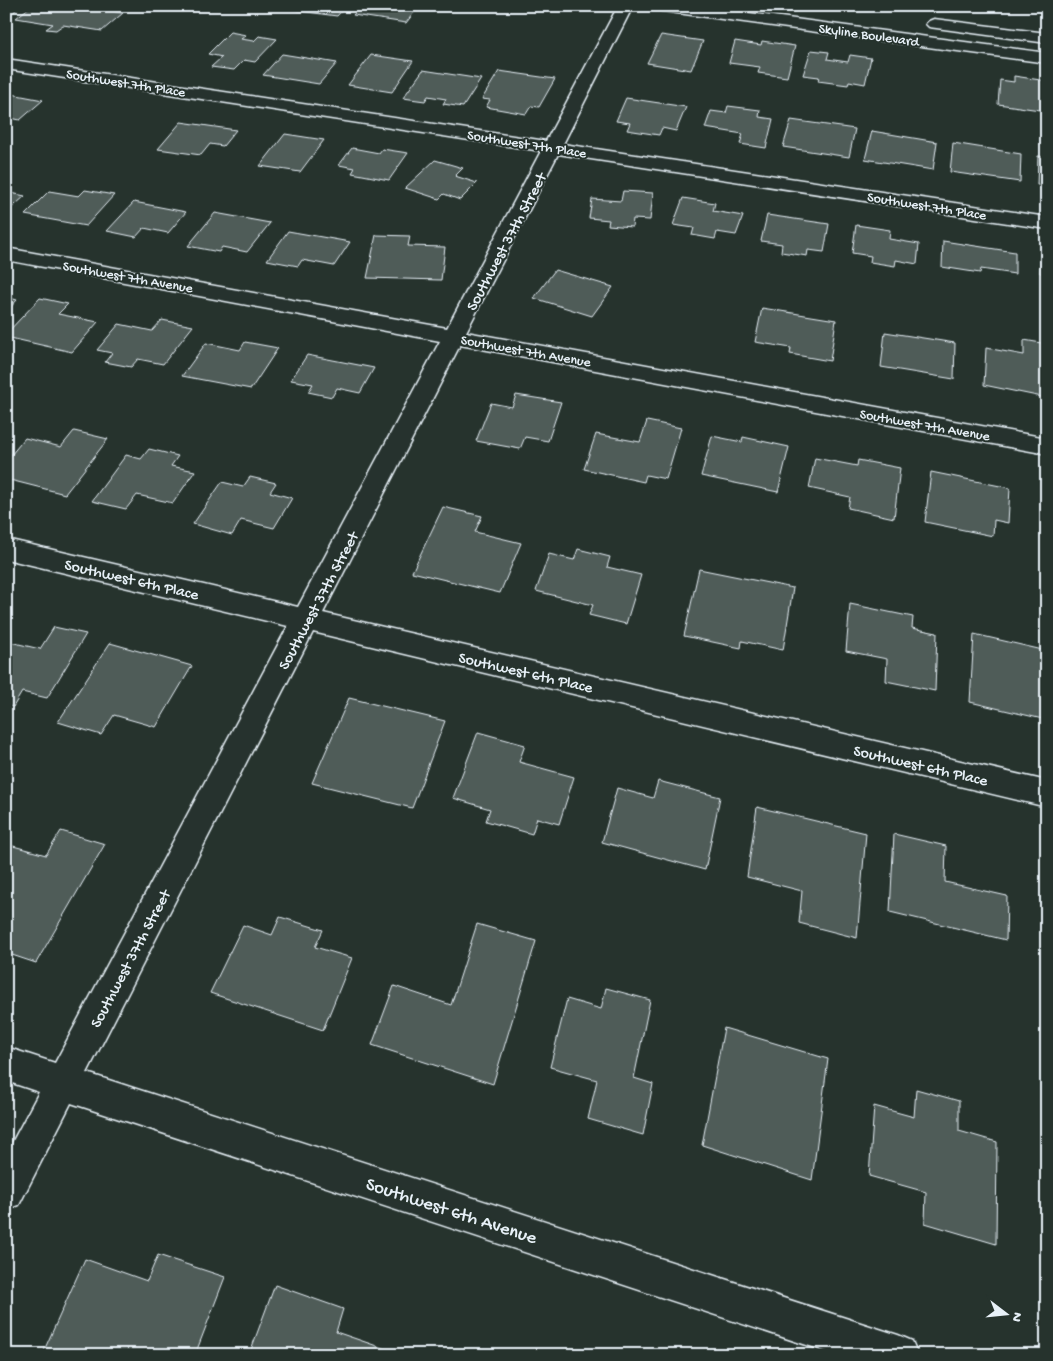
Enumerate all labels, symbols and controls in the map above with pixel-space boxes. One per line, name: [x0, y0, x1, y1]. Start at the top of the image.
street label: Skyline Boulevard: [817, 21, 922, 52]
street label: Southwest 7th Place: [65, 67, 187, 102]
street label: Southwest 7th Place: [466, 128, 588, 163]
street label: Southwest 37th Street: [464, 169, 553, 315]
street label: Southwest 7th Place: [866, 190, 988, 225]
street label: Southwest 7th Avenue: [61, 259, 195, 298]
street label: Southwest 7th Avenue: [459, 333, 593, 372]
street label: Southwest 7th Avenue: [858, 407, 992, 446]
street label: Southwest 37th Street: [276, 528, 365, 674]
street label: Southwest 6th Place: [62, 557, 201, 606]
street label: Southwest 6th Place: [456, 650, 595, 699]
street label: Southwest 6th Place: [851, 743, 990, 792]
street label: Southwest 37th Street: [88, 886, 177, 1032]
street label: Southwest 6th Avenue: [362, 1174, 540, 1251]
north arrow: [980, 1288, 1030, 1338]
text: N: [1007, 1310, 1026, 1324]

